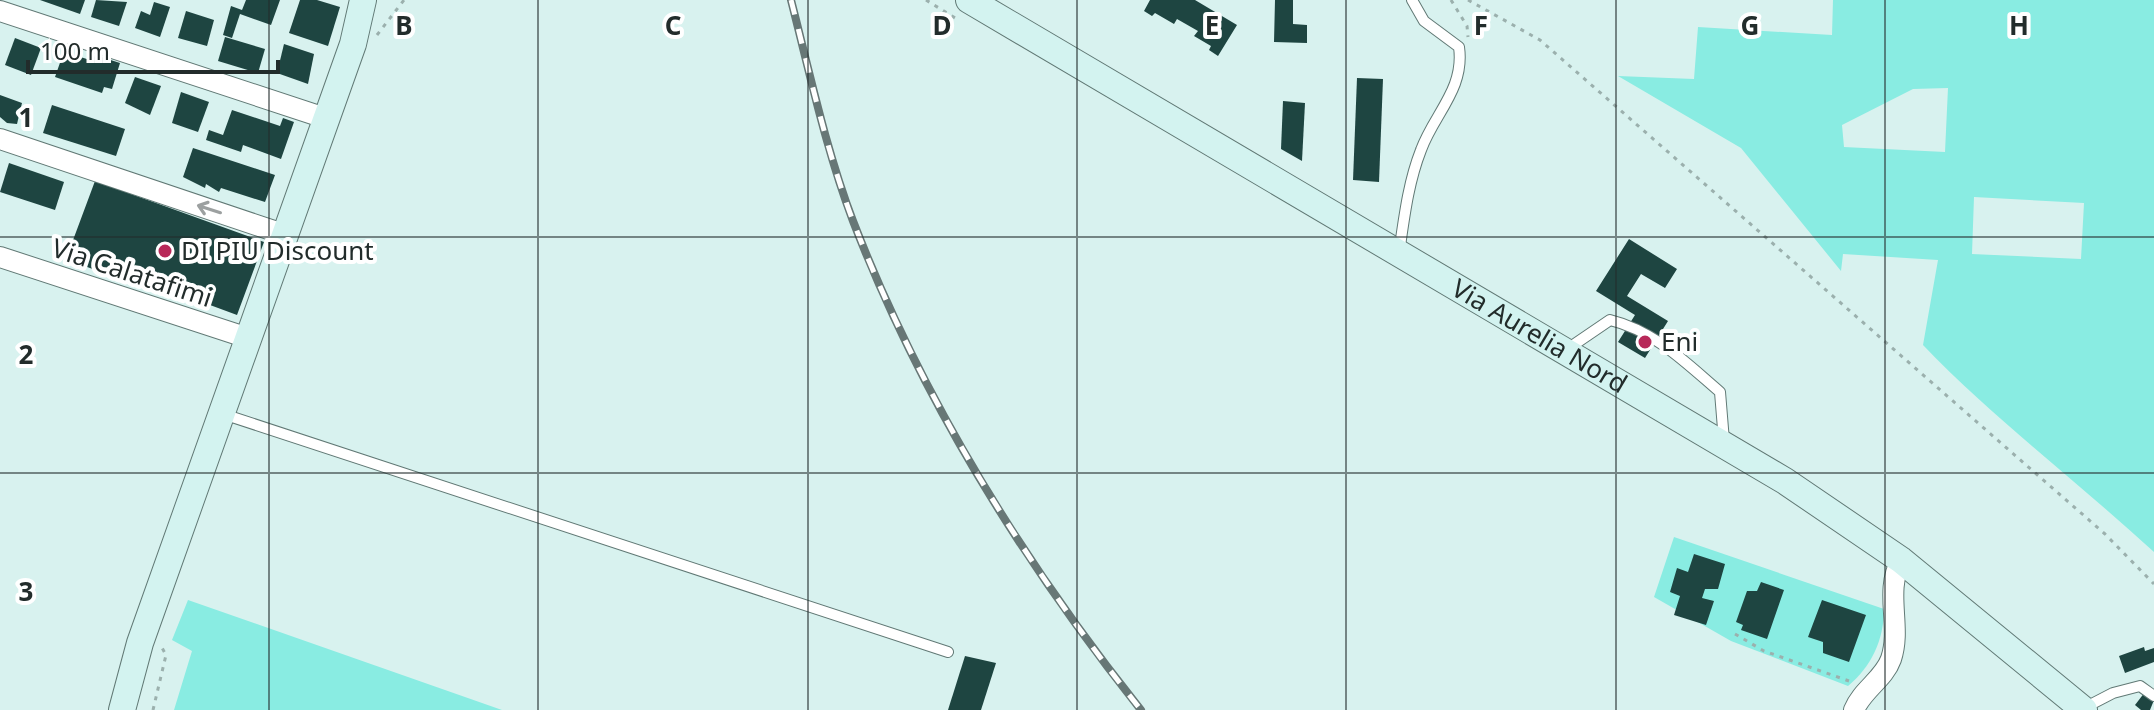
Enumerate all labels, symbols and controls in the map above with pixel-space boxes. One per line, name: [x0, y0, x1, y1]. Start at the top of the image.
text: B: [395, 7, 413, 43]
text: C: [665, 7, 681, 43]
text: D: [932, 7, 952, 43]
text: E: [1205, 7, 1219, 43]
text: F: [1474, 7, 1488, 43]
text: G: [1741, 7, 1759, 43]
text: H: [2009, 7, 2029, 43]
scale bar: [28, 24, 278, 74]
text: 100 m: [40, 34, 110, 67]
text: 1: [19, 99, 33, 135]
one-way arrow: [197, 201, 222, 216]
street label: Via Calatafimi: [48, 229, 217, 315]
place label: DI PIU Discount: [181, 232, 374, 268]
marker: DI PIU Discount: [156, 242, 174, 260]
street label: Via Aurelia Nord: [1445, 270, 1634, 401]
place label: Eni: [1661, 323, 1698, 359]
marker: Eni: [1636, 333, 1654, 351]
text: 2: [19, 336, 34, 372]
text: 3: [19, 573, 33, 609]

